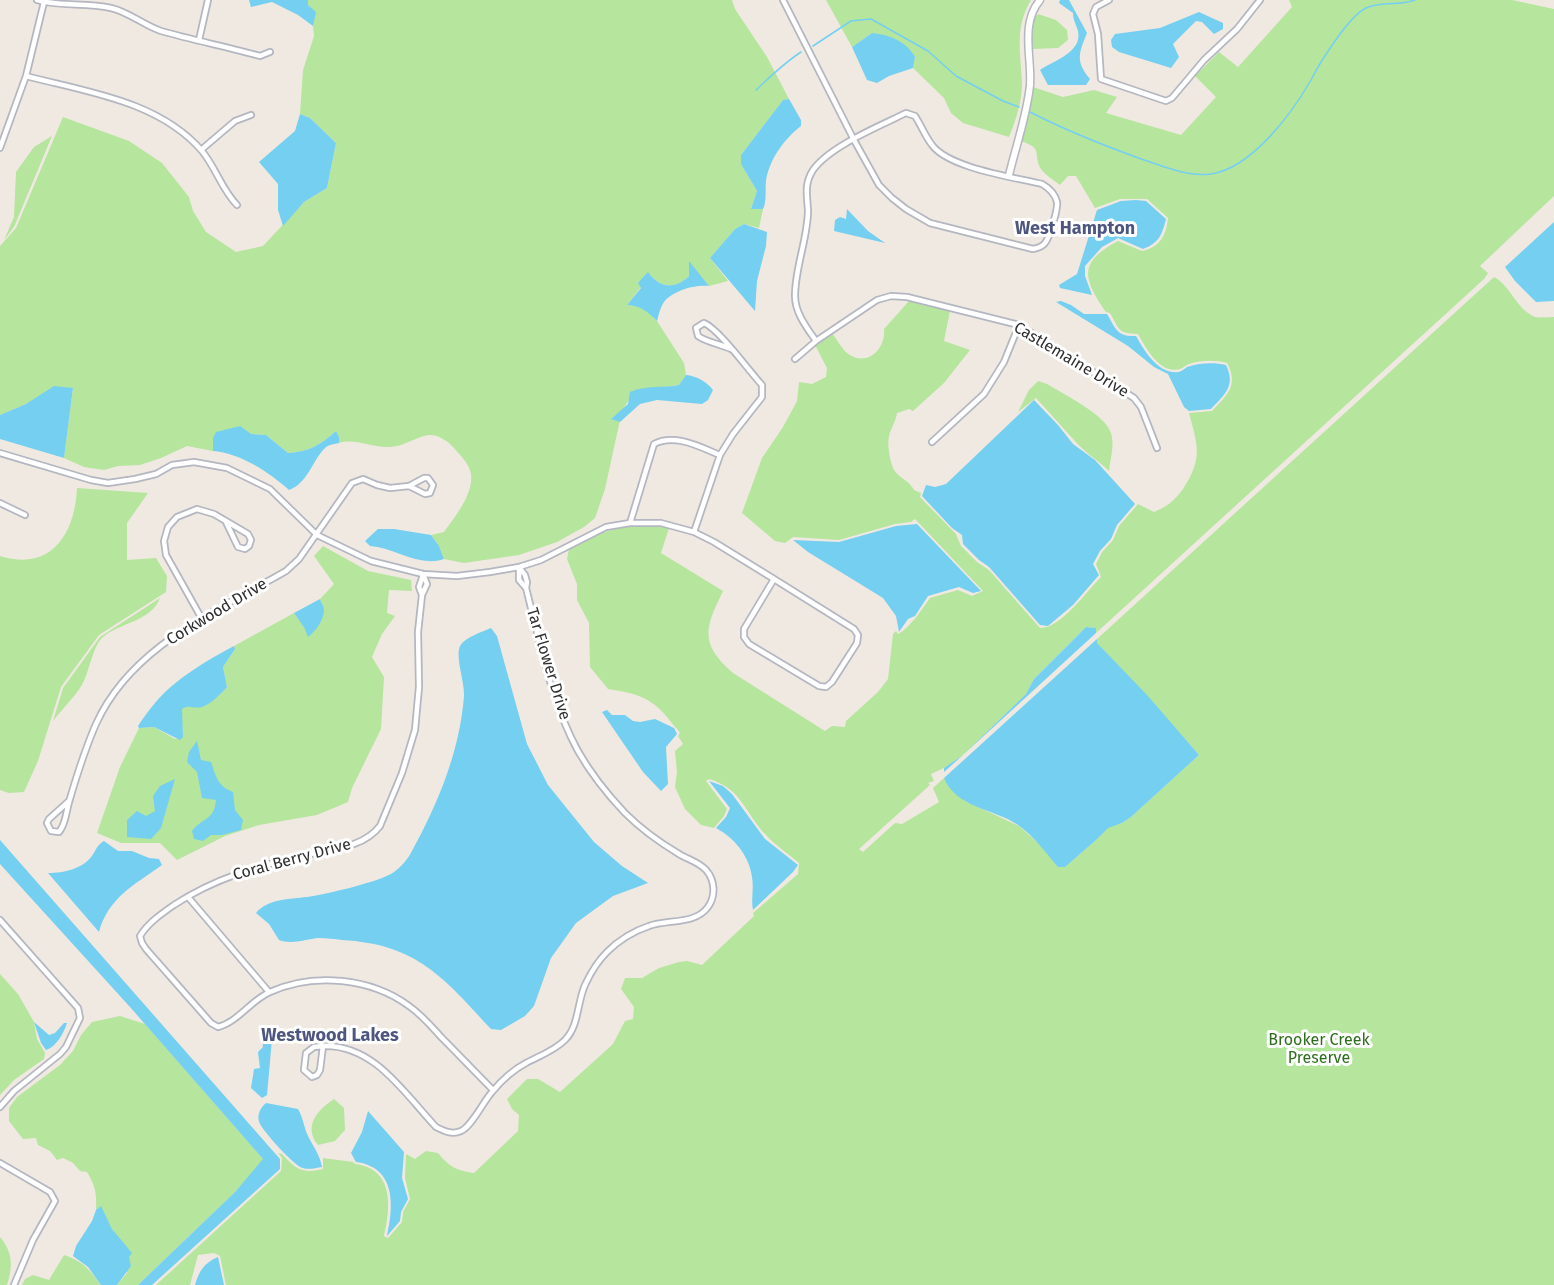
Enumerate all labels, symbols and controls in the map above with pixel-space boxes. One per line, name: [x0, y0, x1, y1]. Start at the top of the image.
district label: West Hampton: [1015, 218, 1135, 240]
street label: Castlemaine Drive: [1010, 318, 1132, 402]
street label: Corkwood Drive: [163, 574, 271, 650]
street label: Tar Flower Drive: [522, 606, 574, 722]
street label: Coral Berry Drive: [231, 835, 353, 885]
district label: Westwood Lakes: [261, 1025, 399, 1047]
park label: Brooker Creek Preserve: [1268, 1031, 1370, 1069]

